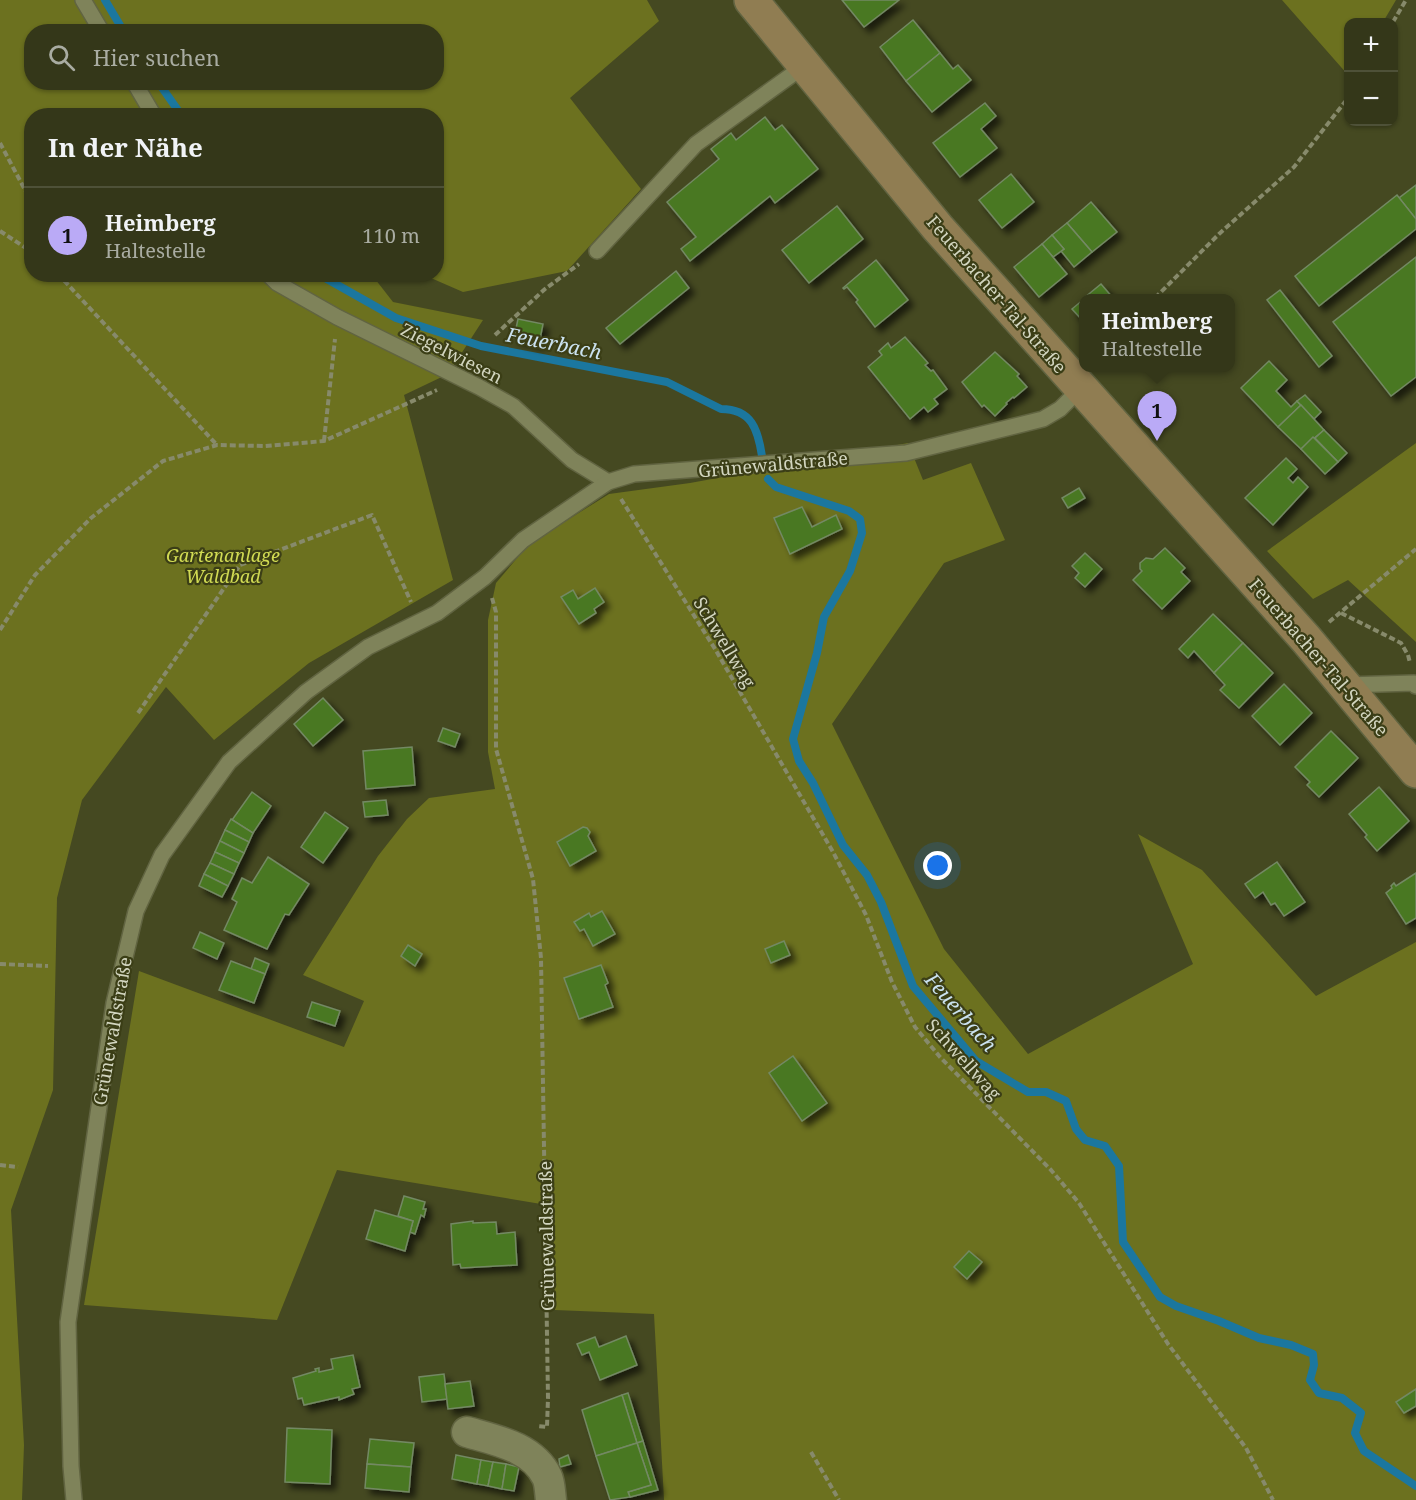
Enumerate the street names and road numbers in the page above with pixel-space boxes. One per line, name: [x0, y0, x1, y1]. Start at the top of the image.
street label: Feuerbacher-Tal-Straße: [922, 210, 1072, 378]
street label: Ziegelwiesen: [397, 317, 507, 389]
street label: Grünewaldstraße: [697, 445, 849, 483]
street label: Feuerbacher-Tal-Straße: [1244, 573, 1394, 741]
street label: Schwellwag: [689, 592, 762, 692]
street label: Grünewaldstraße: [87, 955, 137, 1107]
street label: Schwellwag: [921, 1013, 1007, 1105]
street label: Grünewaldstraße: [533, 1161, 559, 1311]

